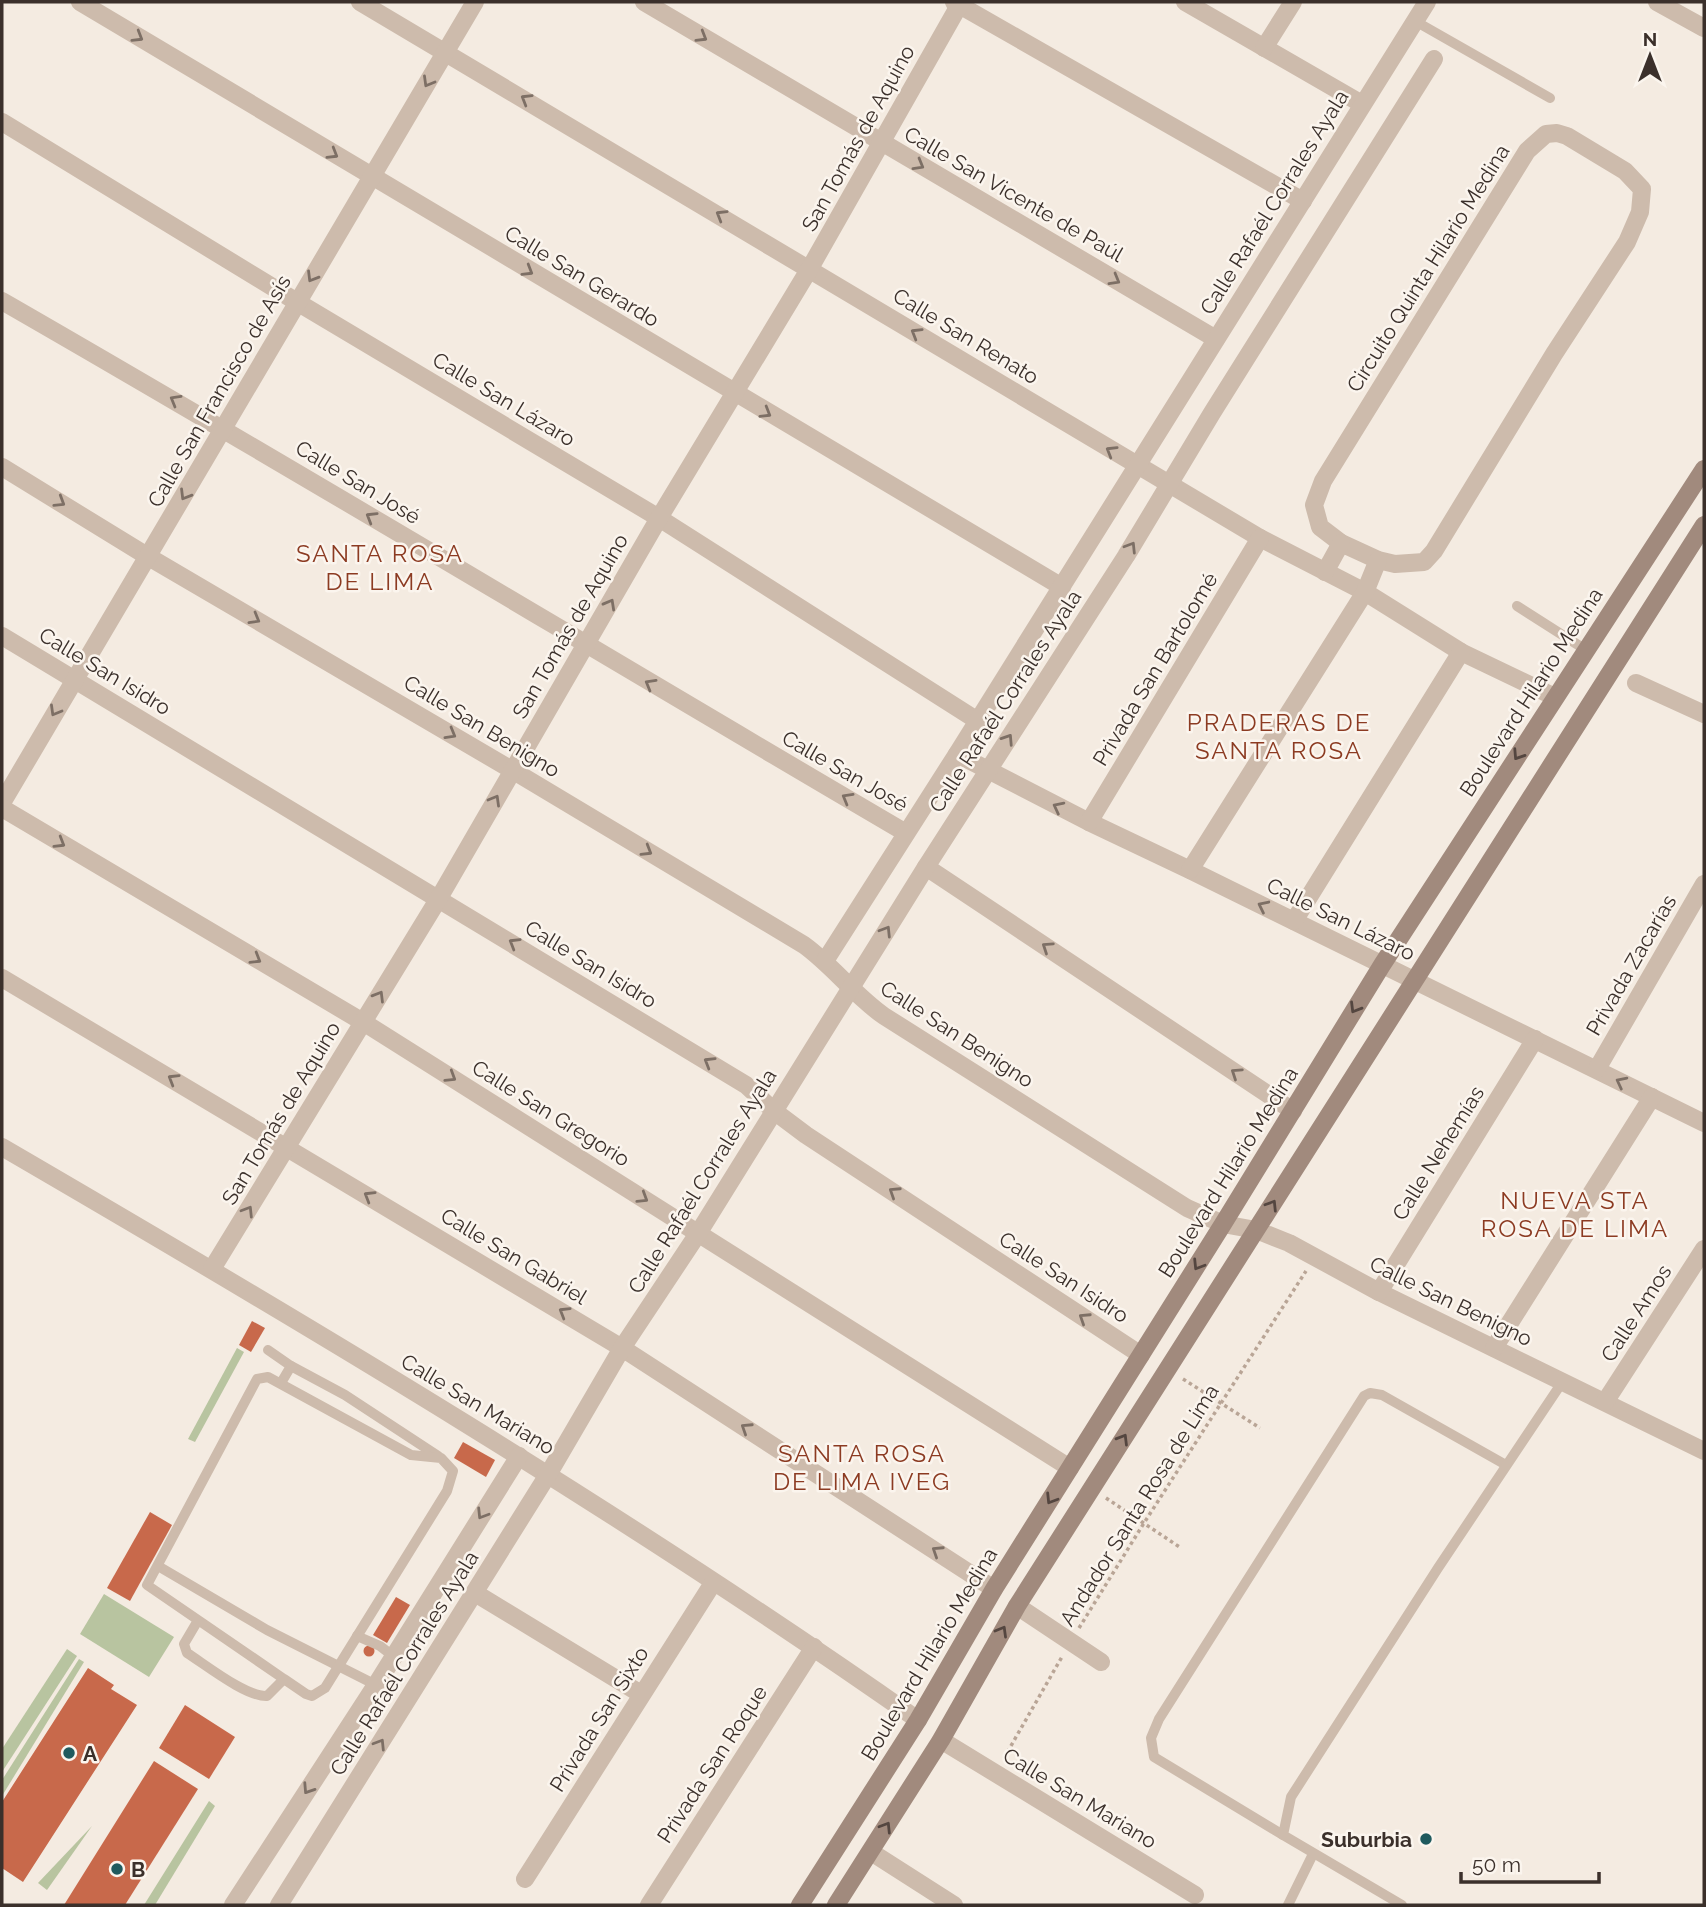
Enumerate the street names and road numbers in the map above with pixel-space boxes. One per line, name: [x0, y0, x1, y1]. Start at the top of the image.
street label: San Tomás de Aquino: [796, 41, 920, 235]
street label: Calle Rafaél Corrales Ayala: [1194, 85, 1354, 319]
street label: Calle San Vicente de Paúl: [900, 121, 1128, 267]
street label: Circuito Quinta Hilario Medina: [1341, 140, 1515, 396]
street label: Calle San Gerardo: [500, 220, 664, 332]
street label: Calle San Francisco de Asís: [142, 270, 296, 512]
street label: Calle San Renato: [889, 283, 1043, 389]
street label: Calle San Lázaro: [428, 347, 580, 451]
street label: Calle San José: [291, 435, 425, 529]
street label: San Tomás de Aquino: [507, 529, 633, 723]
street label: Privada San Bartolomé: [1087, 568, 1223, 770]
street label: Boulevard Hilario Medina: [1454, 583, 1608, 801]
street label: Calle Rafaél Corrales Ayala: [924, 585, 1086, 817]
street label: Calle San Isidro: [35, 622, 175, 720]
street label: Calle San Benigno: [399, 670, 565, 782]
street label: Calle San José: [778, 725, 912, 817]
street label: Calle San Lázaro: [1263, 872, 1419, 966]
street label: Privada Zacarías: [1581, 890, 1681, 1040]
street label: Calle San Isidro: [521, 915, 661, 1013]
street label: Calle San Benigno: [876, 975, 1038, 1093]
street label: San Tomás de Aquino: [216, 1017, 346, 1209]
street label: Calle San Gregorio: [468, 1054, 634, 1172]
street label: Boulevard Hilario Medina: [1153, 1062, 1303, 1282]
street label: Calle Rafaél Corrales Ayala: [622, 1064, 782, 1298]
street label: Calle Nehemías: [1387, 1081, 1489, 1225]
street label: Calle San Gabriel: [436, 1202, 592, 1310]
street label: Calle San Isidro: [995, 1226, 1133, 1328]
street label: Calle San Benigno: [1366, 1251, 1536, 1351]
street label: Calle Amos: [1595, 1260, 1677, 1366]
street label: Calle San Mariano: [397, 1348, 559, 1460]
street label: Andador Santa Rosa de Lima: [1054, 1380, 1224, 1630]
street label: Boulevard Hilario Medina: [856, 1543, 1002, 1765]
street label: Calle Rafaél Corrales Ayala: [324, 1546, 484, 1780]
street label: Privada San Sixto: [544, 1642, 654, 1796]
street label: Privada San Roque: [652, 1681, 772, 1847]
street label: Calle San Mariano: [999, 1742, 1161, 1854]

